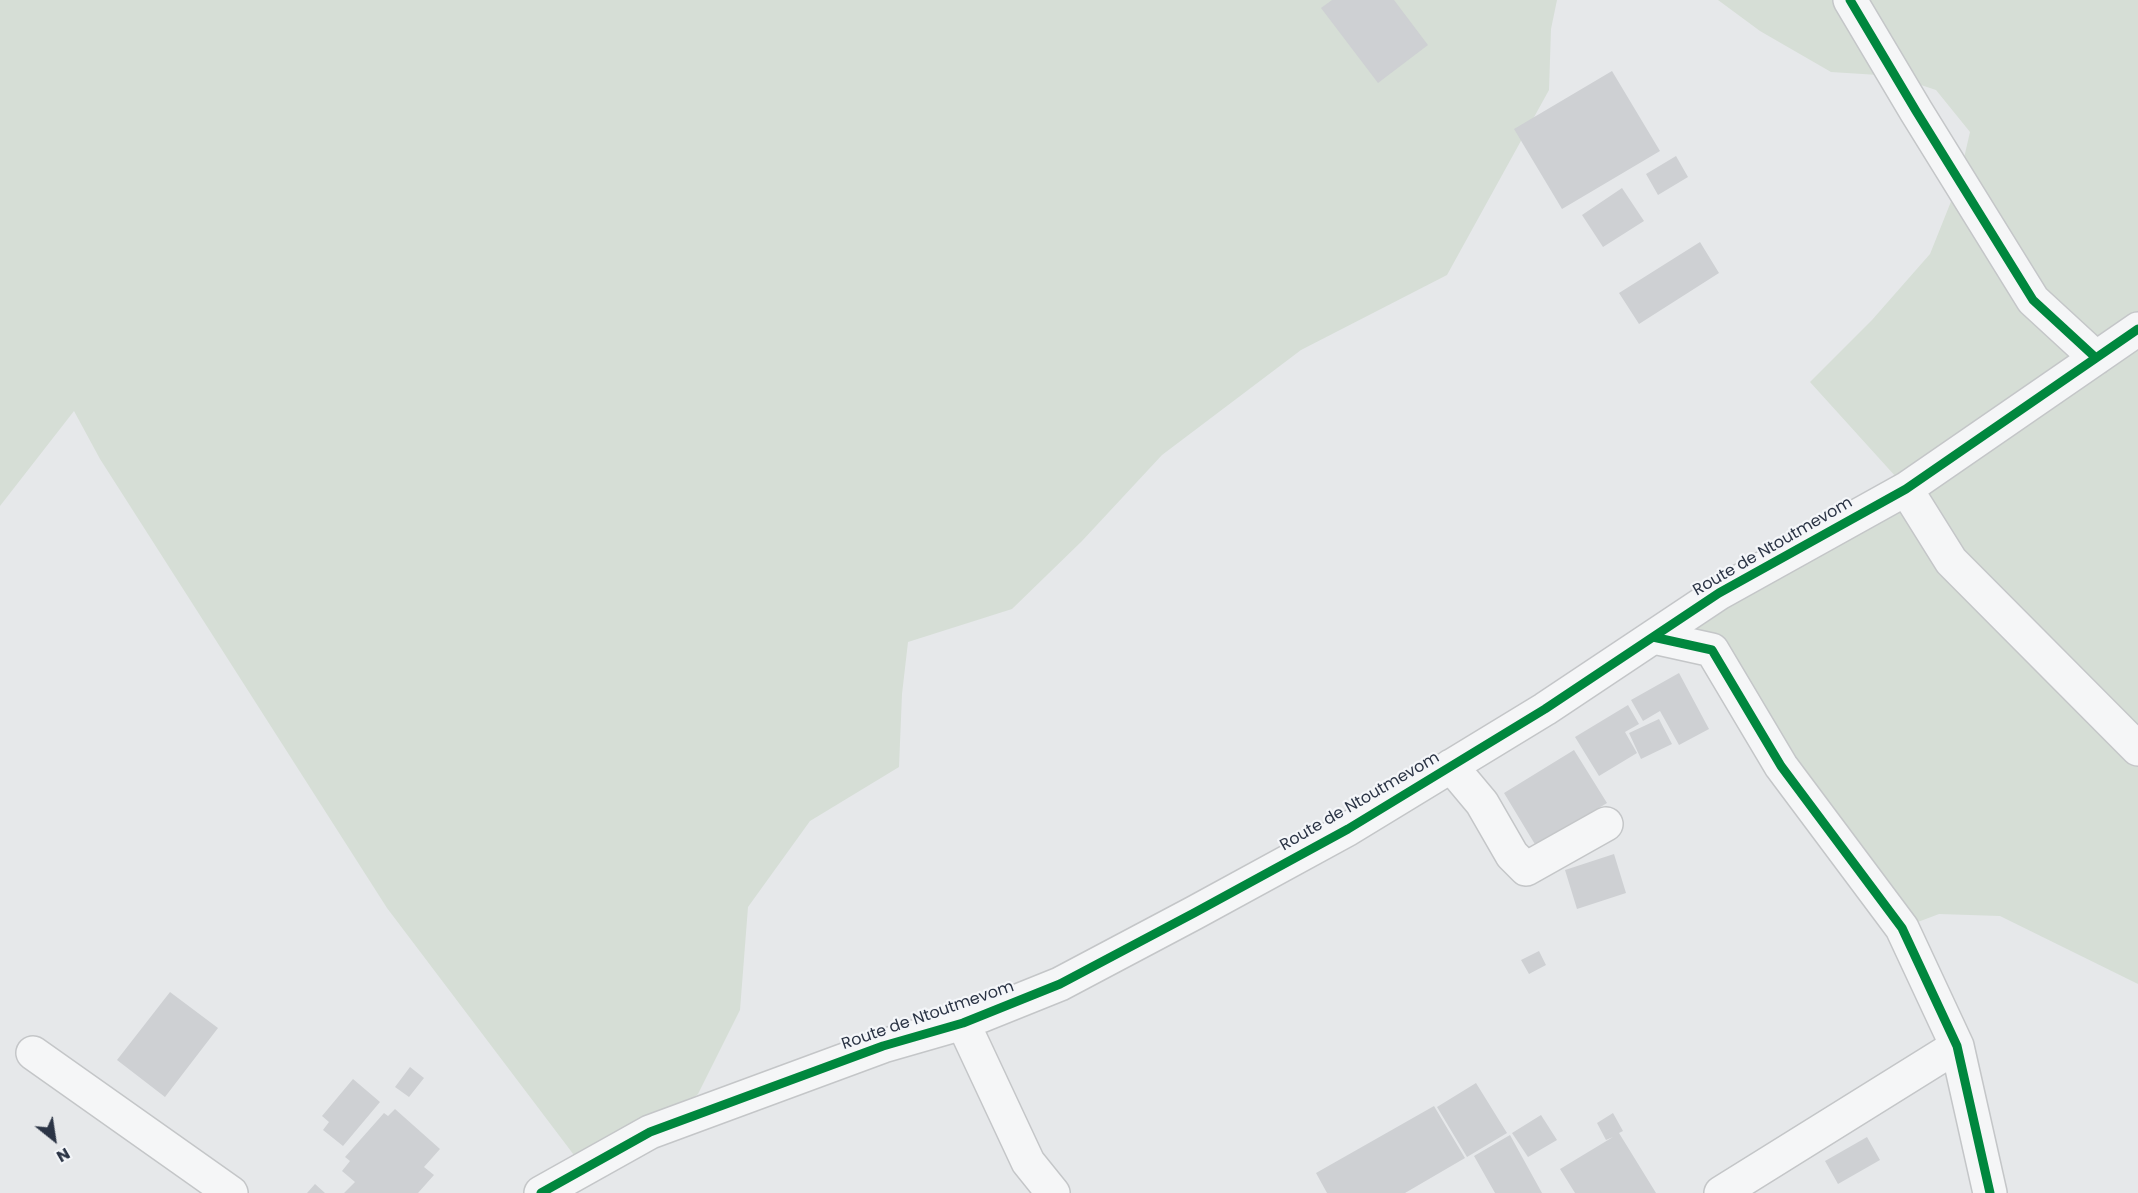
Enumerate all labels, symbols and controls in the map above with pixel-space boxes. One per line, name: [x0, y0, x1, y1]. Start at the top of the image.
street label: Route de Ntoutmevom: [1690, 494, 1856, 600]
street label: Route de Ntoutmevom: [1277, 749, 1443, 855]
street label: Route de Ntoutmevom: [839, 978, 1017, 1054]
north arrow: [24, 1109, 84, 1169]
text: N: [52, 1142, 74, 1168]

